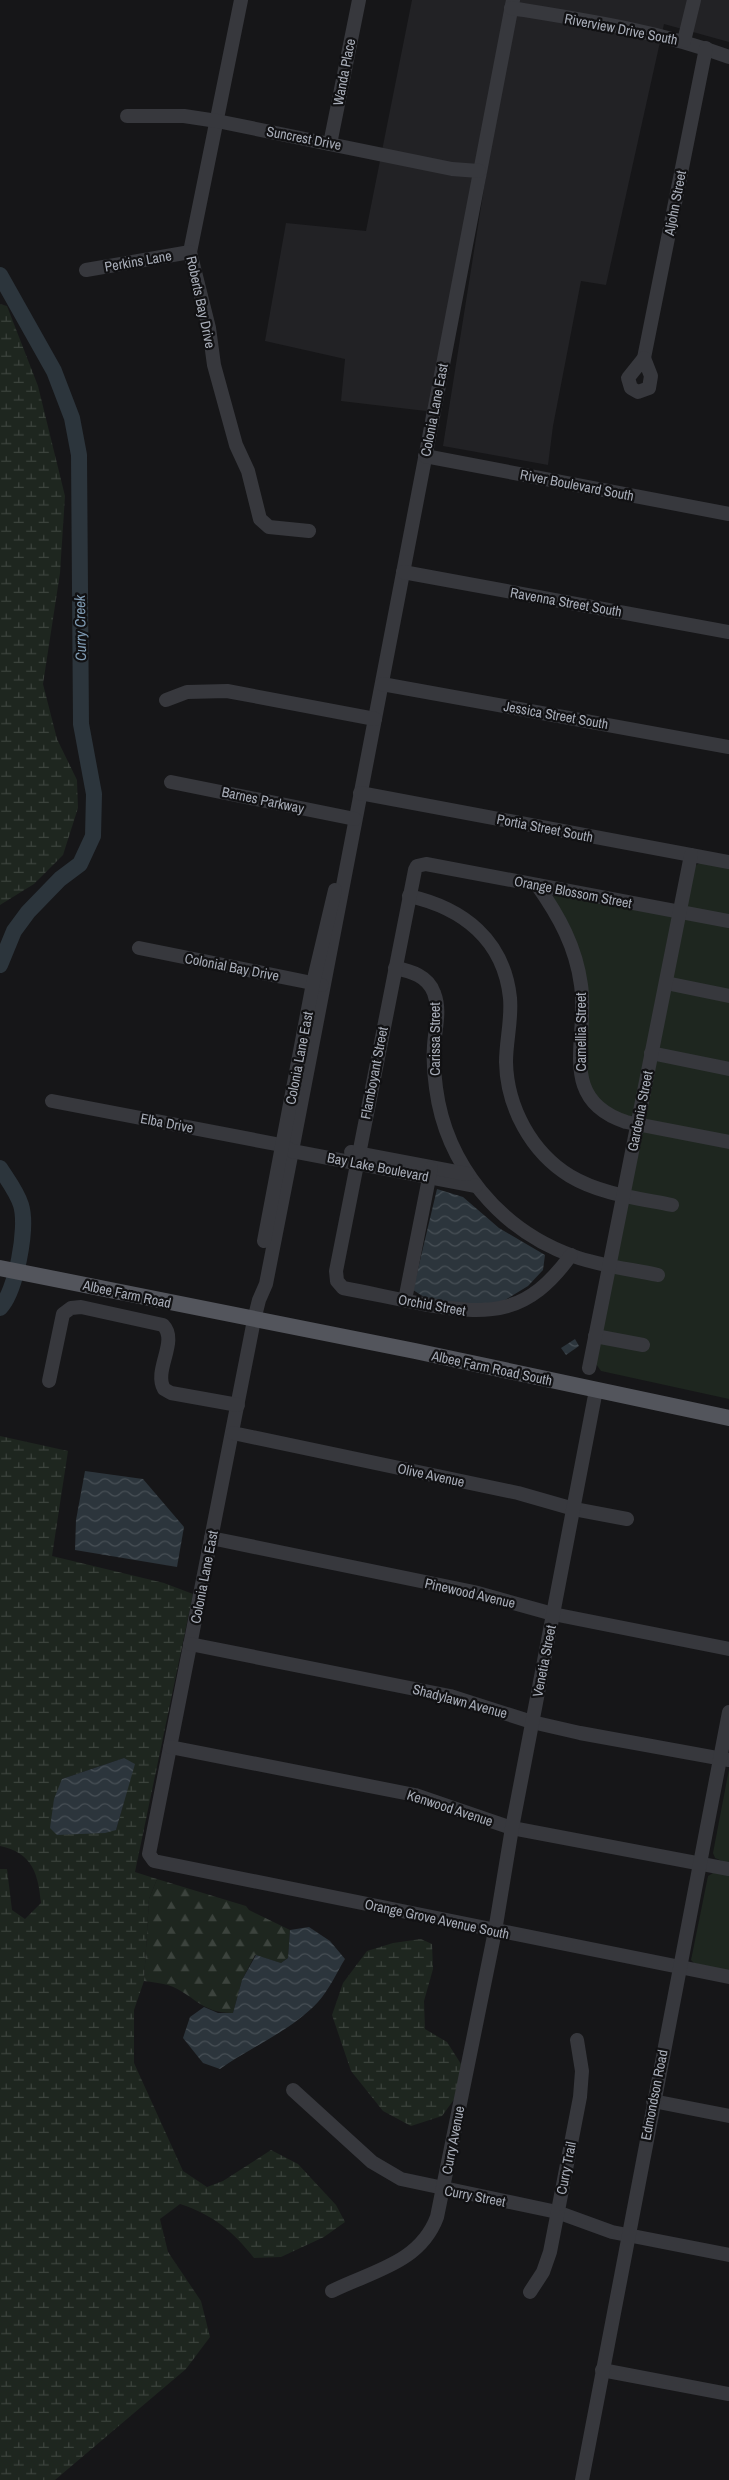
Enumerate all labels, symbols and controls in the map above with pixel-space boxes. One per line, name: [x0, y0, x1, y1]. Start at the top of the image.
street label: Riverview Drive South: [563, 9, 679, 49]
street label: Wanda Place: [329, 37, 359, 107]
street label: Suncrest Drive: [265, 122, 343, 154]
street label: Aljohn Street: [660, 169, 690, 238]
street label: Perkins Lane: [103, 246, 173, 276]
street label: Roberts Bay Drive: [182, 254, 220, 350]
street label: Colonia Lane East: [416, 362, 452, 458]
street label: River Boulevard South: [519, 465, 635, 505]
street label: Ravenna Street South: [509, 583, 623, 621]
water label: Curry Creek: [69, 594, 91, 661]
street label: Jessica Street South: [502, 697, 610, 733]
street label: Barnes Parkway: [220, 783, 306, 818]
street label: Portia Street South: [495, 810, 595, 846]
street label: Orange Blossom Street: [513, 872, 633, 912]
street label: Colonial Bay Drive: [183, 949, 281, 985]
street label: Camellia Street: [572, 992, 590, 1072]
street label: Carissa Street: [426, 1002, 444, 1076]
street label: Colonia Lane East: [281, 1010, 317, 1106]
street label: Flamboyant Street: [356, 1025, 392, 1121]
street label: Gardenia Street: [623, 1069, 657, 1153]
street label: Elba Drive: [139, 1109, 195, 1137]
street label: Bay Lake Boulevard: [326, 1148, 430, 1186]
street label: Albee Farm Road: [80, 1276, 173, 1312]
street label: Orchid Street: [397, 1290, 467, 1320]
street label: Albee Farm Road South: [429, 1346, 554, 1390]
street label: Olive Avenue: [396, 1459, 466, 1491]
street label: Colonia Lane East: [186, 1529, 222, 1625]
street label: Pinewood Avenue: [423, 1574, 517, 1612]
street label: Venetia Street: [528, 1624, 560, 1698]
street label: Shadylawn Avenue: [411, 1680, 509, 1722]
street label: Kenwood Avenue: [405, 1786, 495, 1830]
street label: Orange Grove Avenue South: [363, 1895, 511, 1943]
street label: Edmondson Road: [636, 2048, 672, 2142]
street label: Curry Avenue: [438, 2104, 468, 2176]
street label: Curry Trail: [552, 2140, 580, 2196]
street label: Curry Street: [443, 2181, 507, 2211]

